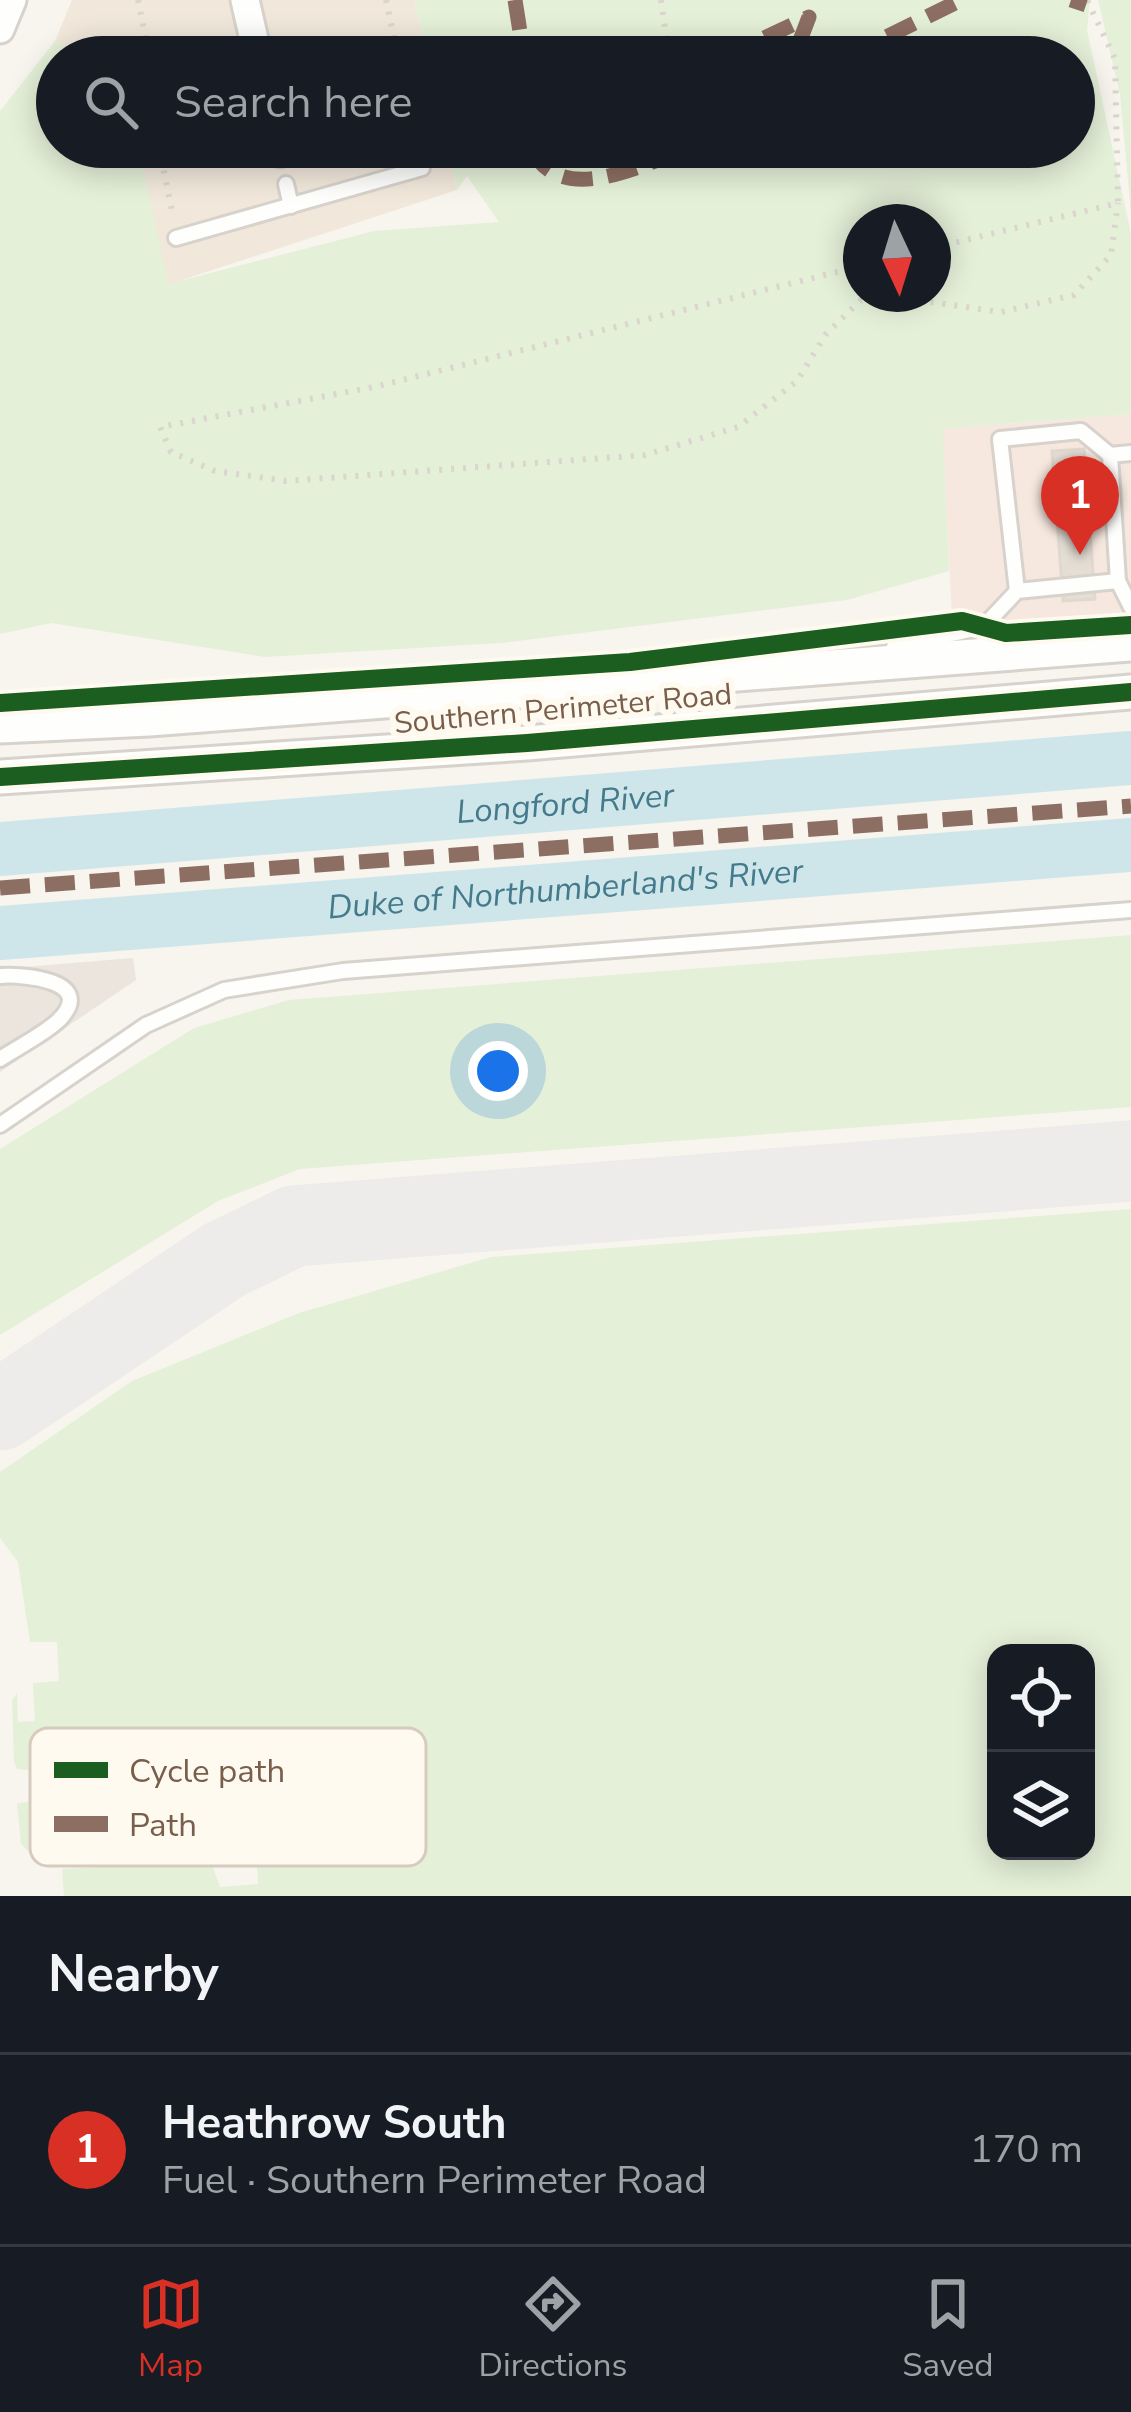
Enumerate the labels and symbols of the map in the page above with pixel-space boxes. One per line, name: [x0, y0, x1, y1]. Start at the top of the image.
north arrow: [843, 204, 951, 312]
pin: 1: [1041, 456, 1119, 555]
street label: Southern Perimeter Road: [392, 674, 734, 744]
water label: Longford River: [455, 772, 677, 835]
water label: Duke of Northumberland's River: [326, 848, 806, 930]
your location: [468, 1041, 528, 1101]
legend: [30, 1728, 426, 1866]
text: Cycle path: [129, 1749, 285, 1794]
text: Path: [129, 1803, 197, 1848]

